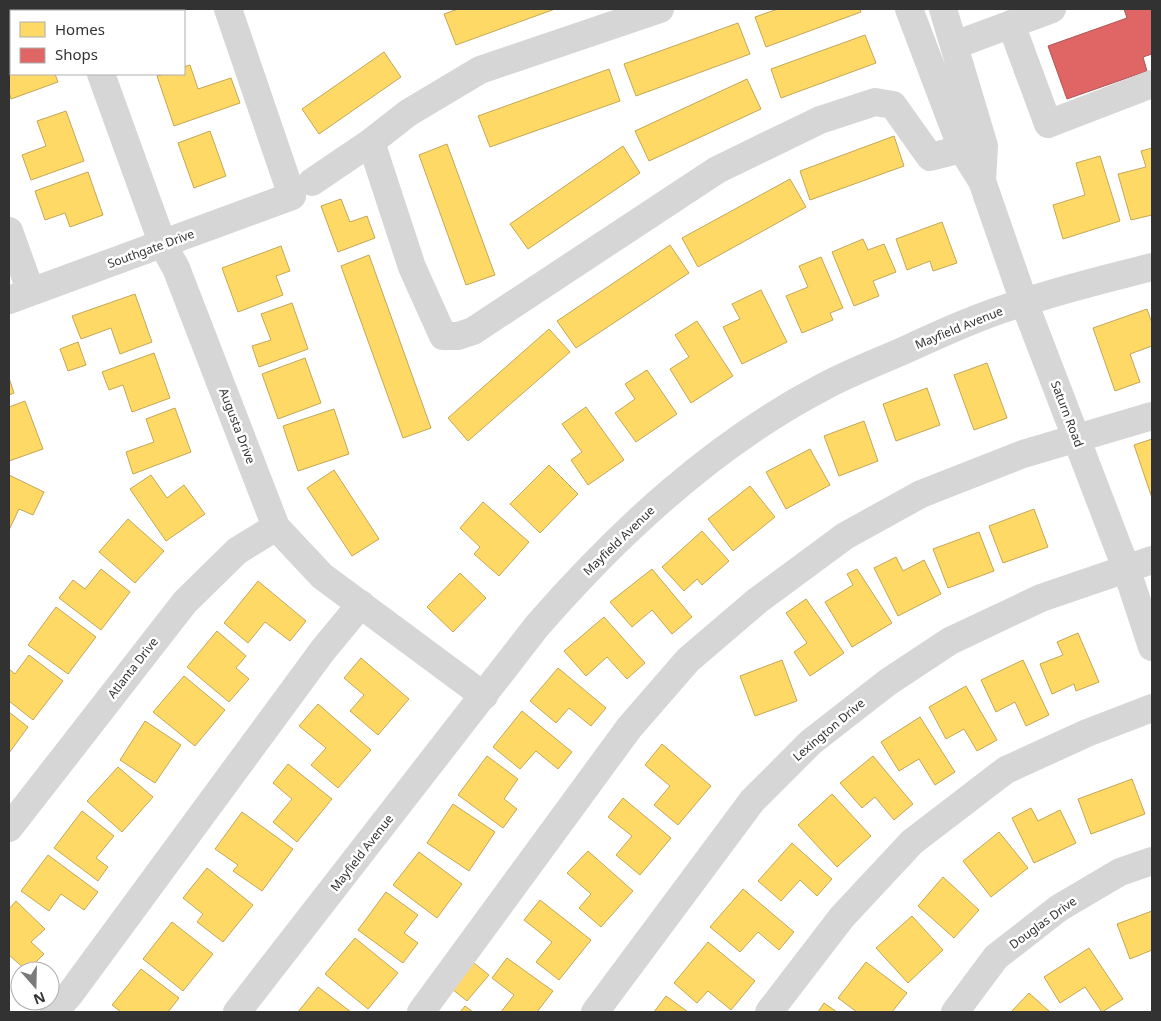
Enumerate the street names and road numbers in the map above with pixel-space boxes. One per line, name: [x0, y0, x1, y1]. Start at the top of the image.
street label: Southgate Drive: [105, 225, 197, 272]
street label: Mayfield Avenue: [912, 302, 1006, 353]
street label: Saturn Road: [1047, 378, 1088, 449]
street label: Augusta Drive: [215, 386, 260, 466]
street label: Mayfield Avenue: [579, 502, 658, 579]
street label: Atlanta Drive: [103, 633, 162, 702]
street label: Lexington Drive: [789, 694, 868, 765]
street label: Mayfield Avenue: [326, 810, 397, 895]
street label: Douglas Drive: [1006, 892, 1080, 953]

